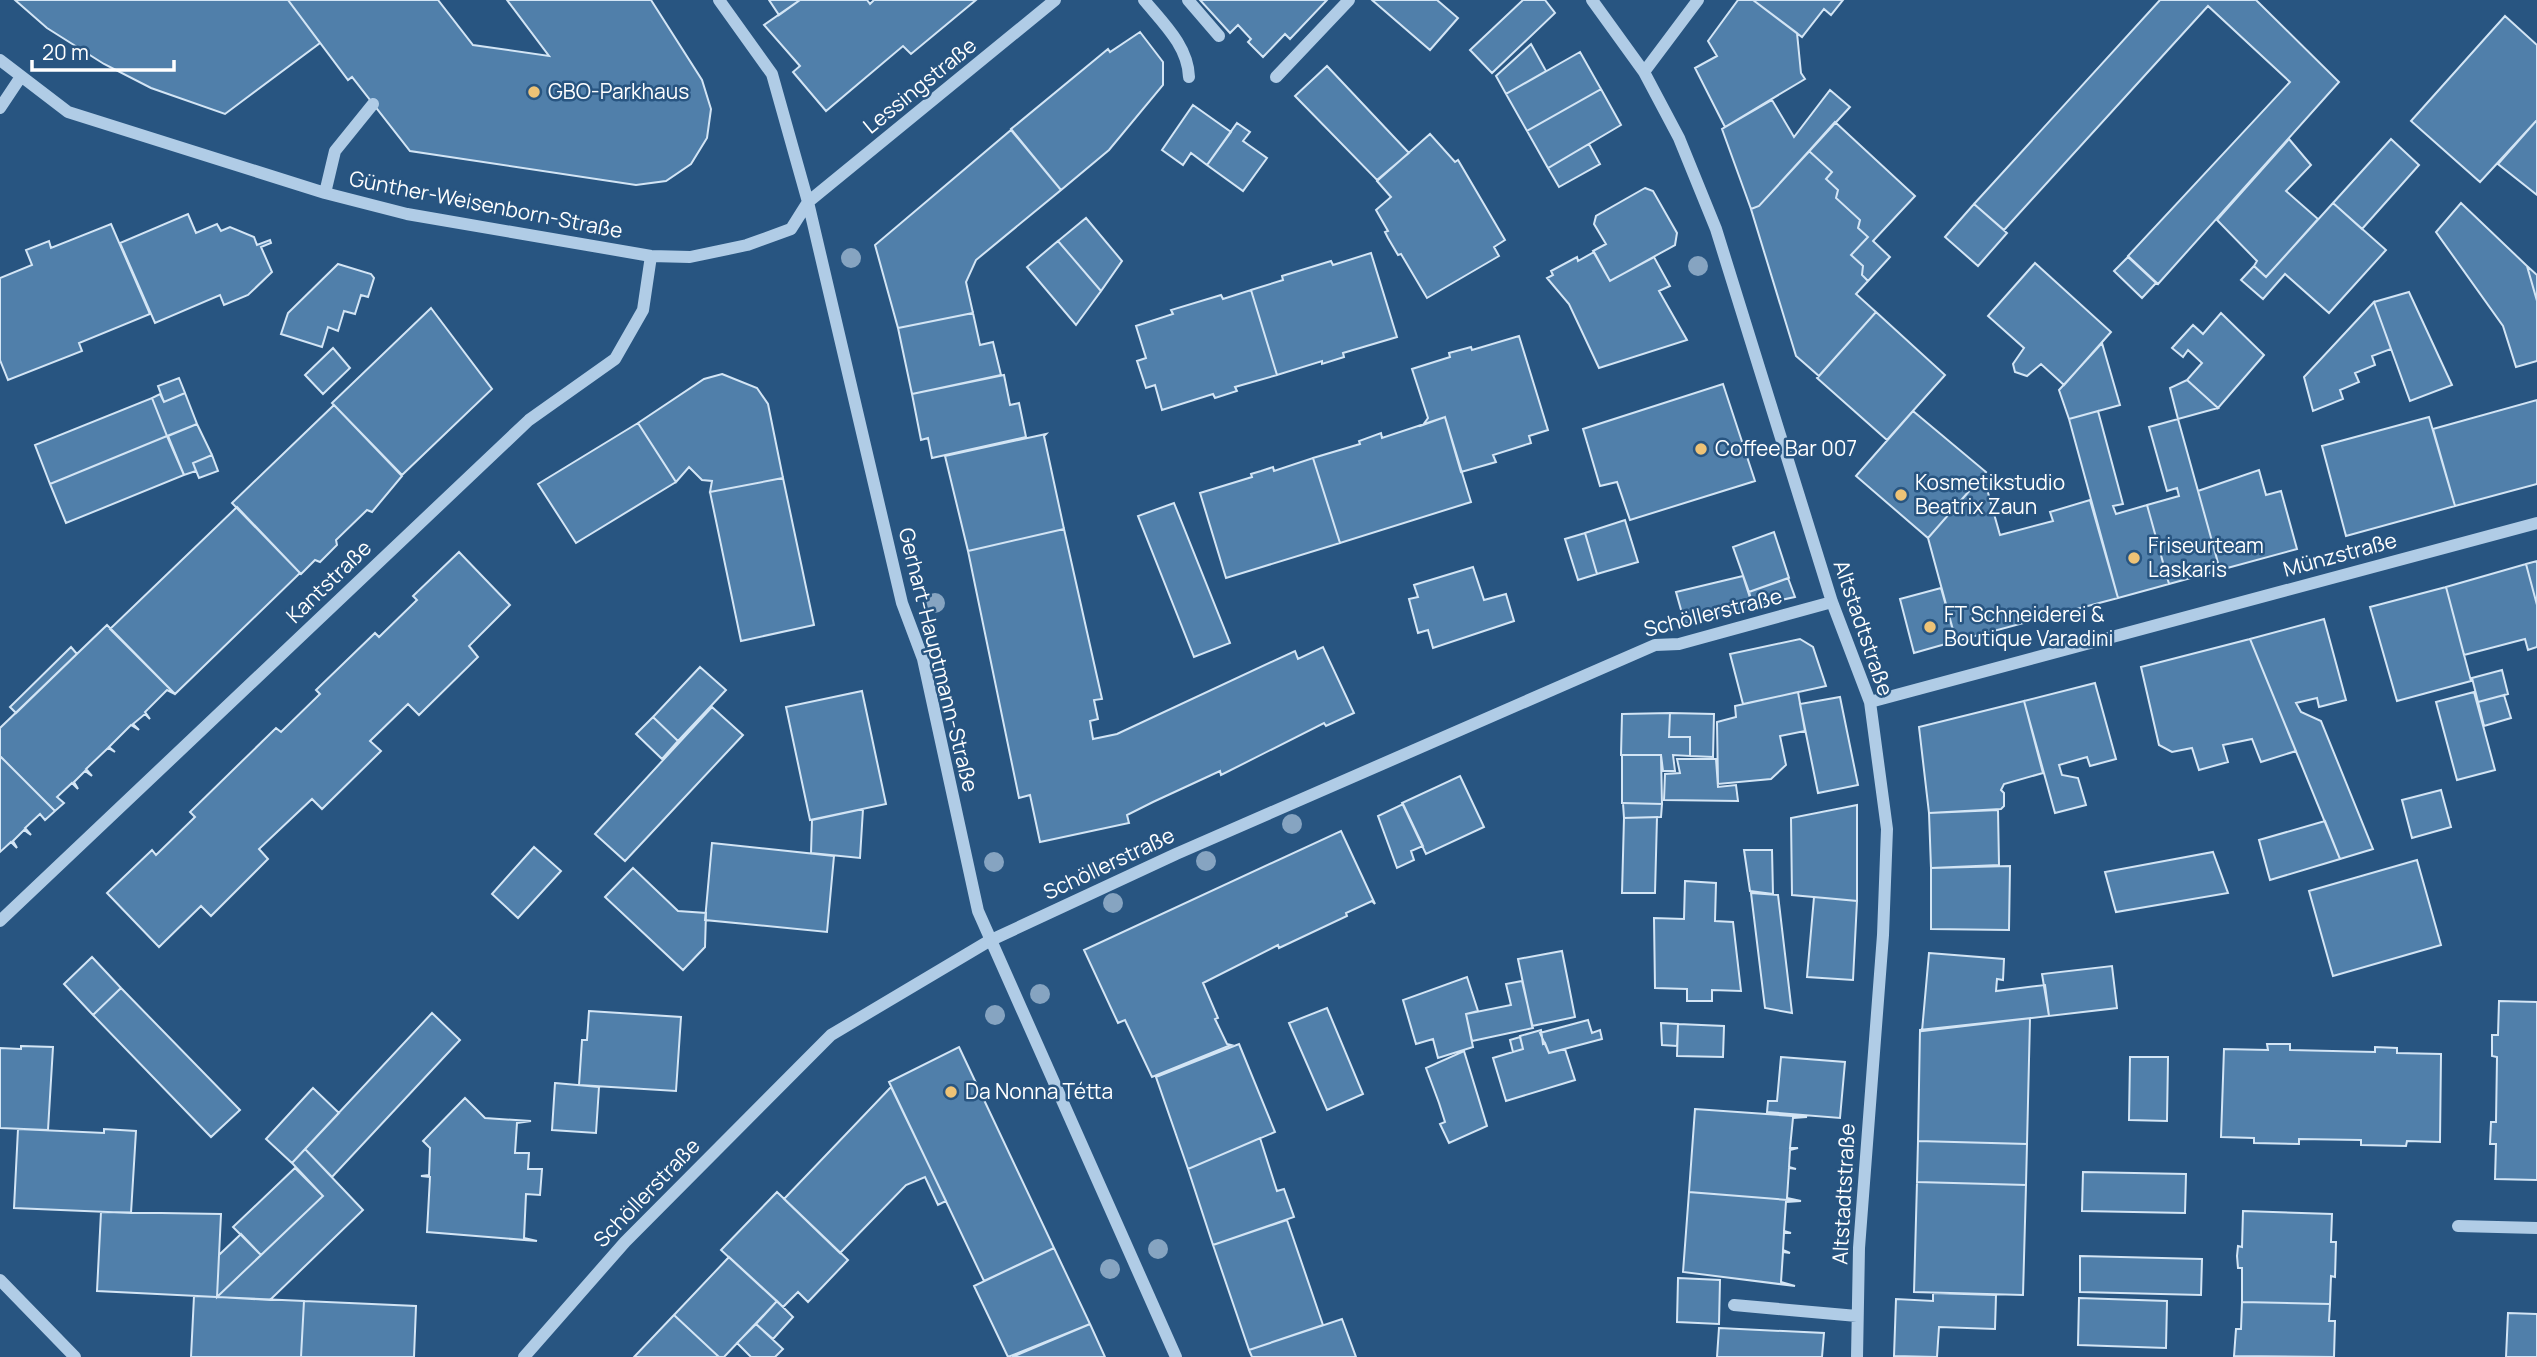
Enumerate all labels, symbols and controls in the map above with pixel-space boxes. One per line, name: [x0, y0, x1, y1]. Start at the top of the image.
scale bar: [32, 28, 173, 72]
street label: Lessingstraße: [857, 31, 982, 140]
text: 20 m: [42, 38, 89, 66]
place label: GBO-Parkhaus: [548, 77, 689, 105]
marker: GBO-Parkhaus: [526, 84, 542, 100]
street label: Günther-Weisenborn-Straße: [347, 164, 625, 244]
place label: Coffee Bar 007: [1715, 434, 1857, 462]
marker: Coffee Bar 007: [1693, 441, 1709, 457]
place label: Kosmetikstudio Beatrix Zaun: [1915, 468, 2065, 520]
marker: Kosmetikstudio Beatrix Zaun: [1893, 487, 1909, 503]
street label: Gerhart-Hauptmann-Straße: [893, 525, 985, 795]
street label: Münzstraße: [2280, 525, 2400, 583]
place label: Friseurteam Laskaris: [2148, 531, 2264, 583]
street label: Kantstraße: [280, 534, 377, 629]
marker: Friseurteam Laskaris: [2126, 550, 2142, 566]
street label: Altstadtstraße: [1828, 556, 1900, 699]
street label: Schöllerstraße: [1641, 581, 1785, 643]
place label: FT Schneiderei & Boutique Varadini: [1944, 600, 2113, 652]
marker: FT Schneiderei & Boutique Varadini: [1922, 619, 1938, 635]
street label: Schöllerstraße: [1038, 820, 1179, 906]
place label: Da Nonna Tétta: [965, 1077, 1113, 1105]
marker: Da Nonna Tétta: [943, 1084, 959, 1100]
street label: Altstadtstraße: [1825, 1122, 1861, 1265]
street label: Schöllerstraße: [587, 1132, 706, 1253]

